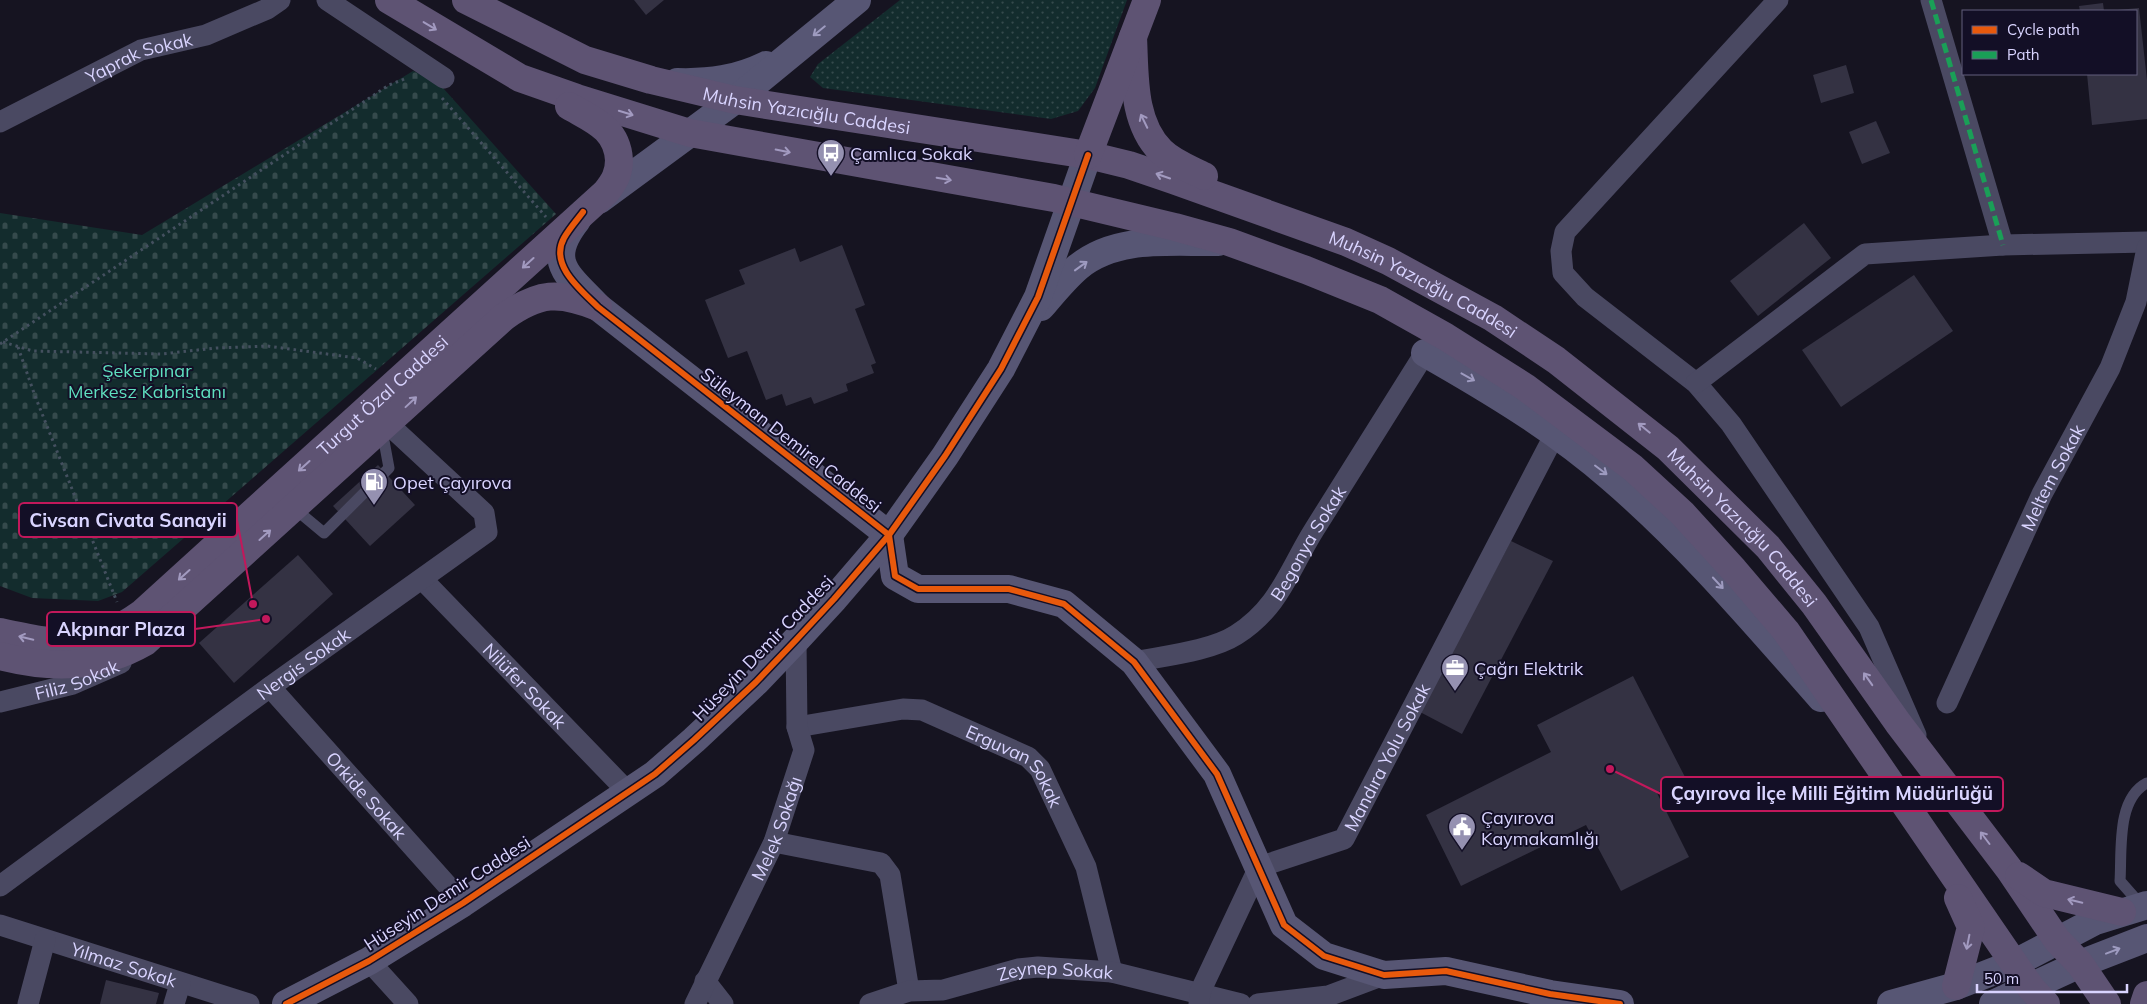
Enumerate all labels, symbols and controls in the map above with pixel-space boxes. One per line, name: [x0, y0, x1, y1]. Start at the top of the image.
legend: [1962, 10, 2137, 75]
text: Cycle path: [2007, 20, 2080, 39]
one-way arrow: [423, 22, 437, 32]
one-way arrow: [813, 25, 826, 36]
street label: Yaprak Sokak: [81, 27, 195, 88]
text: Path: [2007, 45, 2039, 64]
street label: Muhsin Yazıcığlu Caddesi: [701, 81, 912, 139]
one-way arrow: [617, 108, 633, 118]
one-way arrow: [1138, 114, 1148, 129]
bus stop icon: Çamlıca Sokak: [816, 138, 846, 177]
place label: Çamlıca Sokak: [850, 142, 973, 165]
one-way arrow: [775, 147, 791, 156]
one-way arrow: [1155, 171, 1171, 181]
one-way arrow: [935, 174, 951, 184]
street label: Muhsin Yazıcığlu Caddesi: [1326, 225, 1522, 343]
one-way arrow: [522, 257, 535, 269]
one-way arrow: [1074, 260, 1087, 271]
street label: Turgut Özal Caddesi: [312, 330, 453, 460]
park label: Şekerpınar Merkesz Kabristanı: [68, 359, 226, 403]
street label: Süleyman Demirel Caddesi: [696, 362, 886, 518]
one-way arrow: [1460, 372, 1475, 382]
one-way arrow: [405, 396, 418, 408]
street label: Meltem Sokak: [2015, 419, 2089, 534]
one-way arrow: [1638, 423, 1651, 434]
street label: Muhsin Yazıcığlu Caddesi: [1663, 443, 1823, 611]
one-way arrow: [298, 460, 311, 472]
one-way arrow: [1594, 464, 1607, 475]
fuel station icon: Opet Çayırova: [359, 467, 389, 506]
place label: Opet Çayırova: [393, 471, 512, 494]
street label: Begonya Sokak: [1265, 481, 1351, 605]
callout: Civsan Civata Sanayii: [19, 503, 237, 537]
text: Civsan Civata Sanayii: [29, 508, 227, 532]
one-way arrow: [258, 529, 271, 541]
one-way arrow: [177, 569, 190, 581]
street label: Hüseyin Demir Caddesi: [687, 570, 839, 726]
one-way arrow: [1712, 576, 1724, 589]
callout: Akpınar Plaza: [47, 612, 195, 646]
text: Akpınar Plaza: [57, 617, 185, 641]
street label: Nergis Sokak: [252, 622, 355, 705]
one-way arrow: [19, 633, 35, 642]
street label: Nilüfer Sokak: [478, 638, 572, 733]
office icon: Çağrı Elektrik: [1440, 653, 1470, 692]
street label: Filiz Sokak: [32, 654, 123, 705]
place label: Çağrı Elektrik: [1474, 657, 1584, 680]
one-way arrow: [1863, 673, 1873, 687]
street label: Mandıra Yolu Sokak: [1339, 679, 1435, 835]
street label: Erguvan Sokak: [962, 719, 1068, 811]
street label: Orkide Sokak: [321, 746, 412, 844]
street label: Melek Sokağı: [746, 773, 806, 884]
callout: Çayırova İlçe Milli Eğitim Müdürlüğü: [1661, 777, 2003, 811]
text: Çayırova İlçe Milli Eğitim Müdürlüğü: [1671, 781, 1993, 805]
place label: Çayırova Kaymakamlığı: [1481, 806, 1599, 850]
public building icon: Çayırova Kaymakamlığı: [1447, 812, 1477, 851]
street label: Hüseyin Demir Caddesi: [359, 831, 535, 955]
one-way arrow: [1980, 832, 1991, 845]
one-way arrow: [2067, 896, 2083, 905]
one-way arrow: [1963, 934, 1972, 950]
street label: Yılmaz Sokak: [67, 936, 180, 992]
one-way arrow: [2105, 946, 2120, 955]
street label: Zeynep Sokak: [994, 955, 1114, 986]
scale bar: [1977, 962, 2127, 994]
text: 50 m: [1984, 969, 2019, 988]

